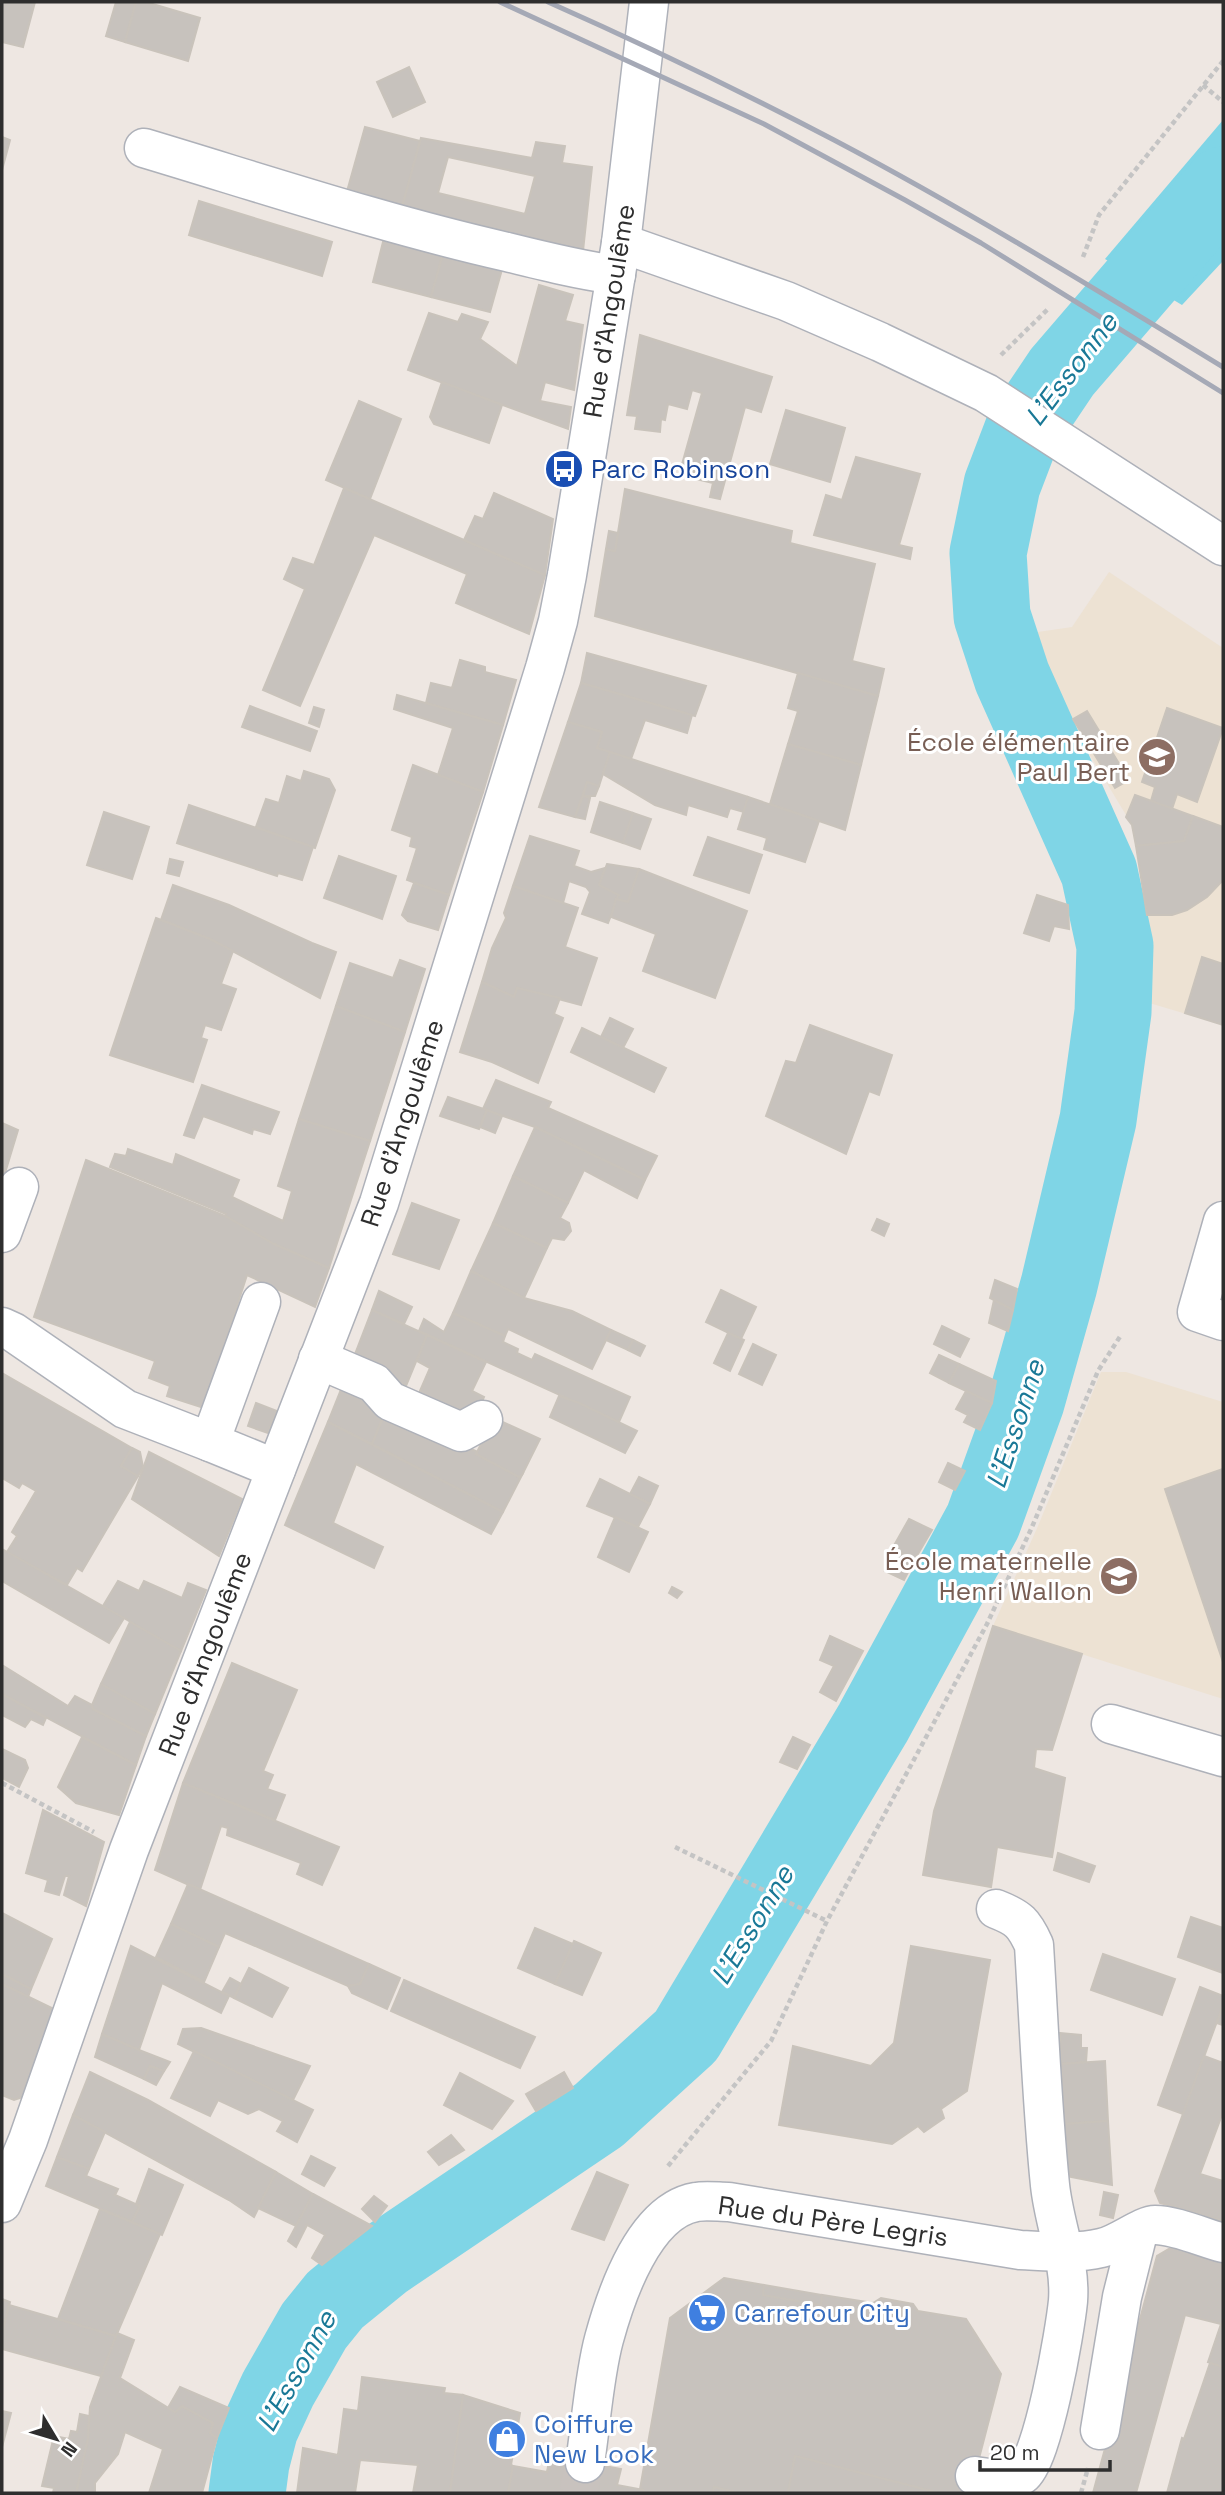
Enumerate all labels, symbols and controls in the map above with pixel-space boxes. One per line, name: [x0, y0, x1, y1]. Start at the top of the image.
street label: Rue d'Angoulême: [575, 202, 643, 420]
water label: L'Essonne: [1017, 304, 1126, 433]
bus stop icon: Parc Robinson: [543, 448, 585, 490]
place label: Parc Robinson: [591, 452, 770, 486]
place label: École élémentaire Paul Bert: [907, 725, 1130, 789]
school or university icon: École élémentaire Paul Bert: [1136, 736, 1178, 778]
street label: Rue d'Angoulême: [352, 1015, 452, 1231]
water label: L'Essonne: [977, 1354, 1053, 1493]
place label: École maternelle Henri Wallon: [885, 1544, 1092, 1608]
street label: Rue d'Angoulême: [150, 1547, 260, 1761]
school or university icon: École maternelle Henri Wallon: [1098, 1555, 1140, 1597]
water label: L'Essonne: [702, 1858, 802, 1991]
street label: Rue du Père Legris: [716, 2188, 950, 2254]
supermarket icon: Carrefour City: [686, 2292, 728, 2334]
place label: Carrefour City: [734, 2296, 910, 2330]
water label: L'Essonne: [248, 2303, 345, 2438]
north arrow: [21, 2404, 91, 2474]
place label: Coiffure New Look: [534, 2407, 654, 2471]
shop icon: Coiffure New Look: [486, 2418, 528, 2460]
scale bar: [980, 2428, 1110, 2472]
text: N: [55, 2436, 83, 2462]
text: 20 m: [990, 2439, 1040, 2466]

